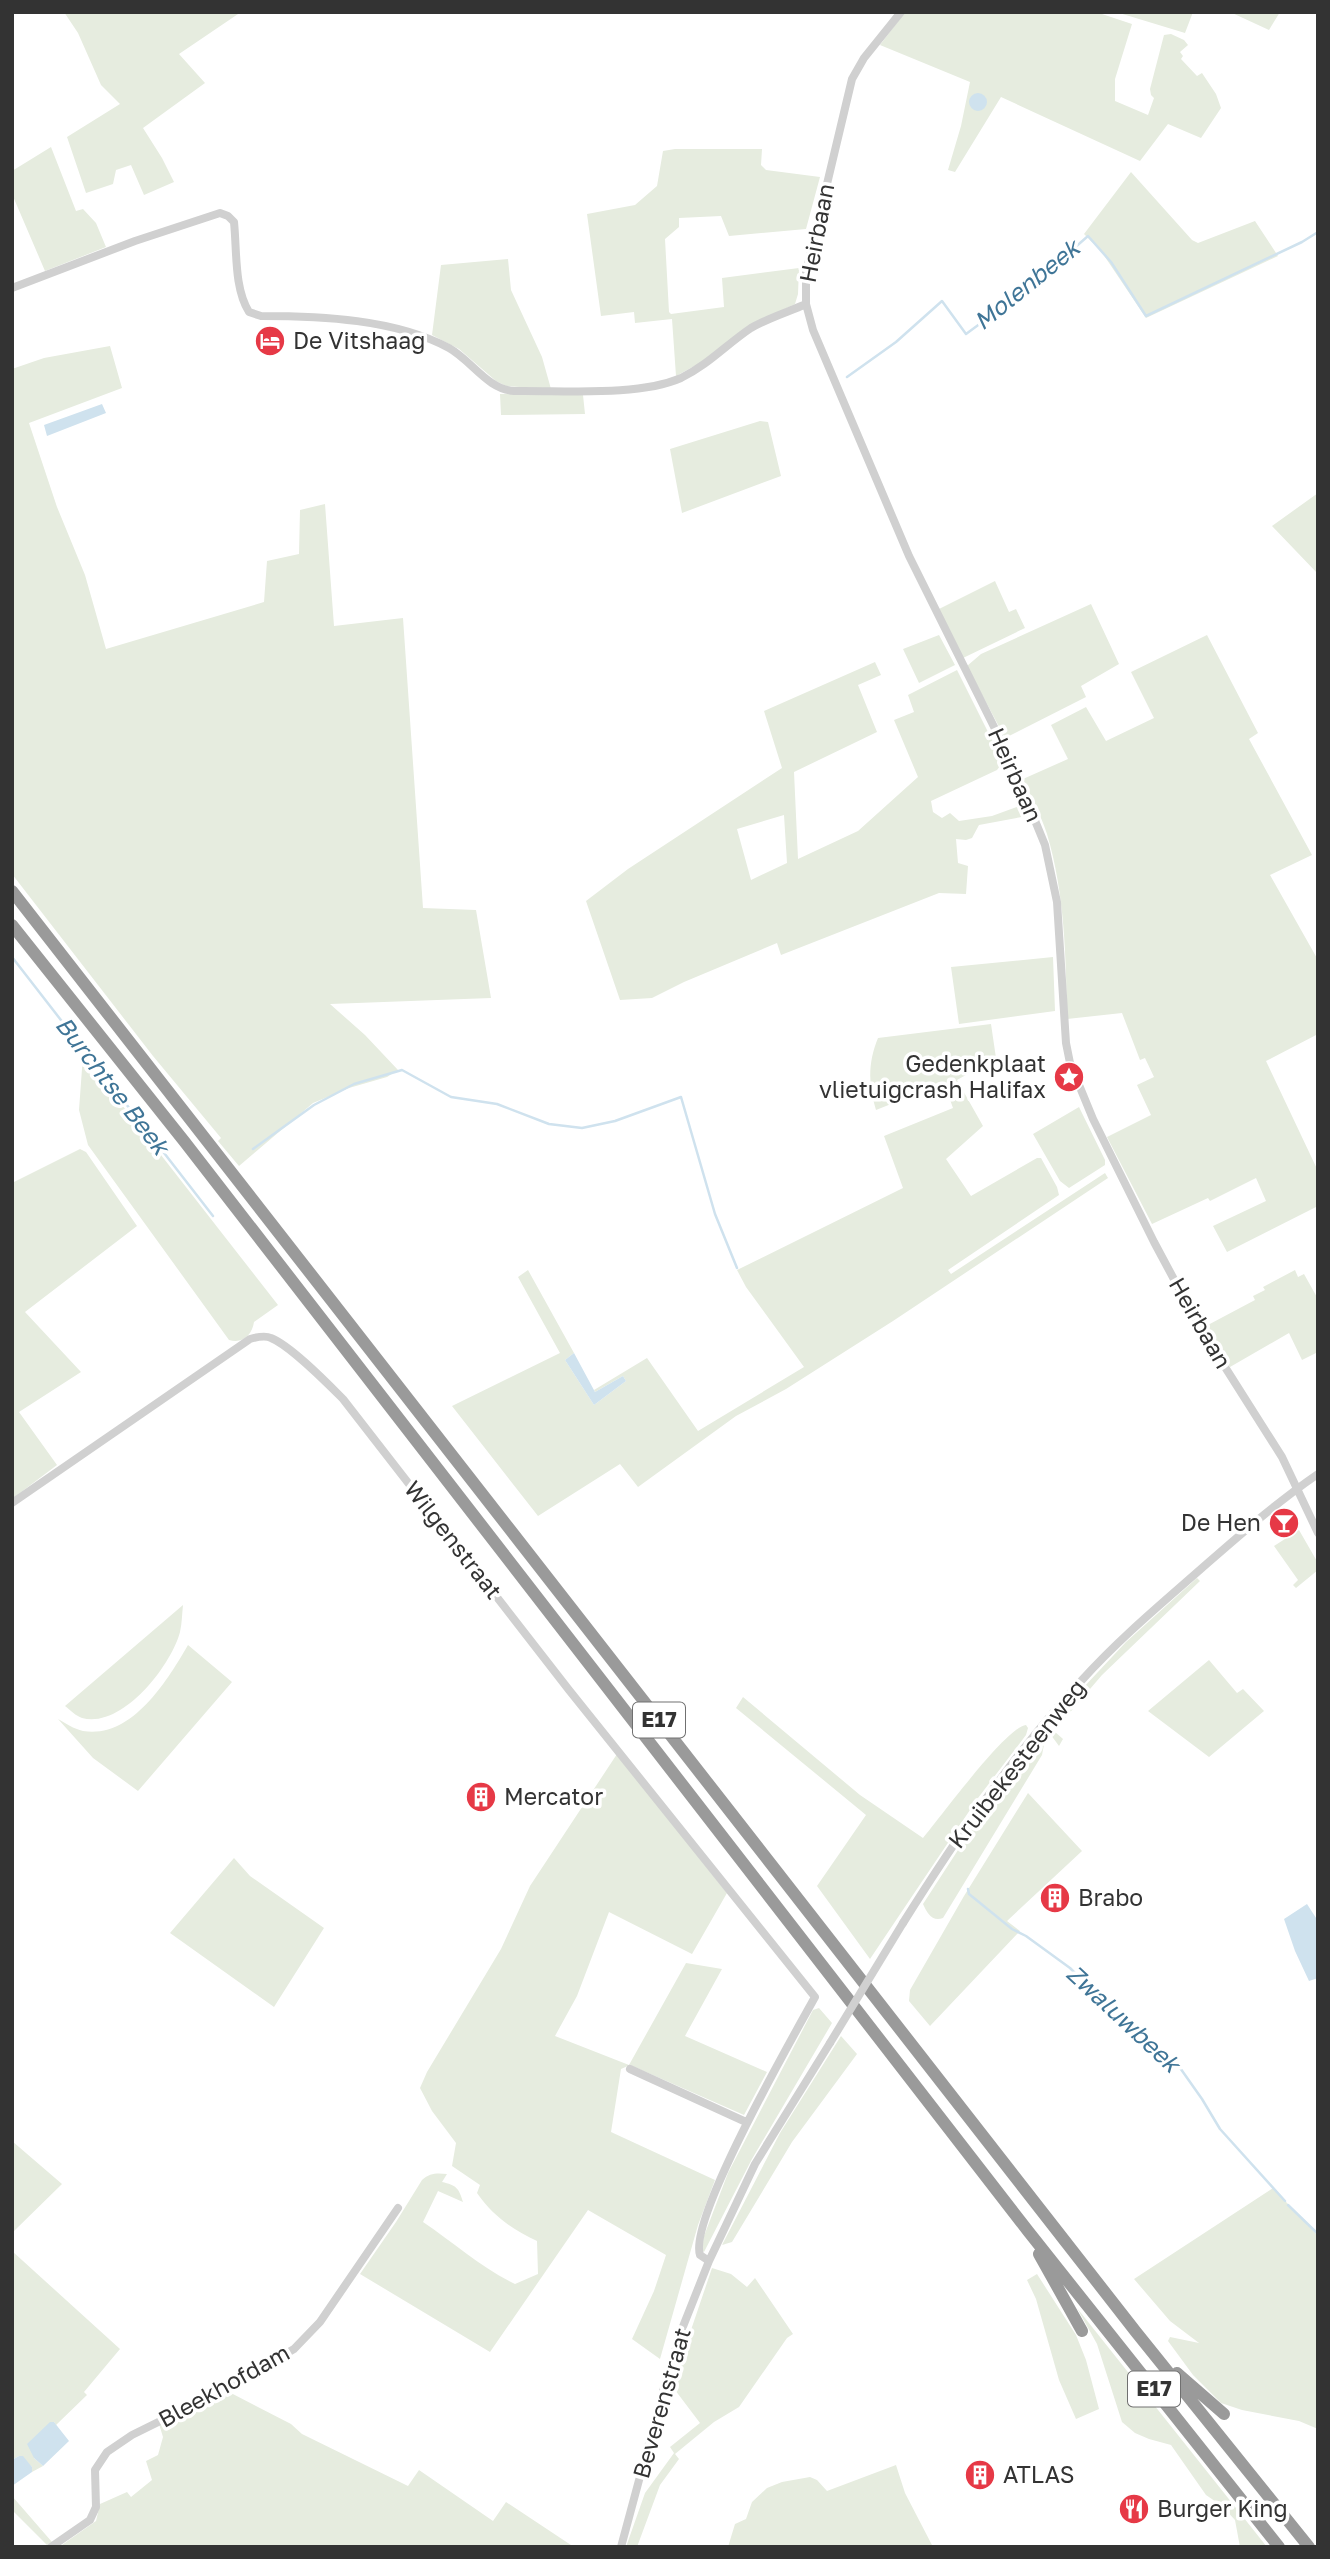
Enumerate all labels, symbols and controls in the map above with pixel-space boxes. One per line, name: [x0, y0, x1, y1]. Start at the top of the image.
street label: Heirbaan: [793, 181, 839, 285]
water label: Molenbeek: [967, 231, 1087, 335]
hotel icon: De Vitshaag: [253, 324, 287, 358]
place label: De Vitshaag: [293, 326, 425, 354]
street label: Heirbaan: [983, 723, 1049, 826]
water label: Burchtse Beek: [50, 1010, 178, 1162]
place label: Gedenkplaat vlietuigcrash Halifax: [819, 1049, 1046, 1103]
place icon: Gedenkplaat vlietuigcrash Halifax: [1052, 1060, 1086, 1094]
street label: Heirbaan: [1164, 1272, 1238, 1373]
street label: Wilgenstraat: [399, 1475, 509, 1604]
bar icon: De Hen: [1267, 1506, 1301, 1540]
place label: De Hen: [1181, 1508, 1261, 1536]
street label: Kruibekesteenweg: [942, 1674, 1091, 1853]
road number: E17: [633, 1702, 685, 1738]
building icon: Mercator: [464, 1780, 498, 1814]
place label: Mercator: [504, 1782, 603, 1810]
building icon: Brabo: [1038, 1881, 1072, 1915]
place label: Brabo: [1078, 1883, 1143, 1911]
water label: Zwaluwbeek: [1061, 1958, 1188, 2079]
street label: Beverenstraat: [626, 2324, 696, 2481]
street label: Bleekhofdam: [153, 2338, 294, 2433]
road number: E17: [1128, 2372, 1180, 2406]
building icon: ATLAS: [963, 2458, 997, 2492]
place label: ATLAS: [1003, 2460, 1075, 2488]
restaurant icon: Burger King: [1117, 2492, 1151, 2526]
place label: Burger King: [1157, 2494, 1288, 2522]

